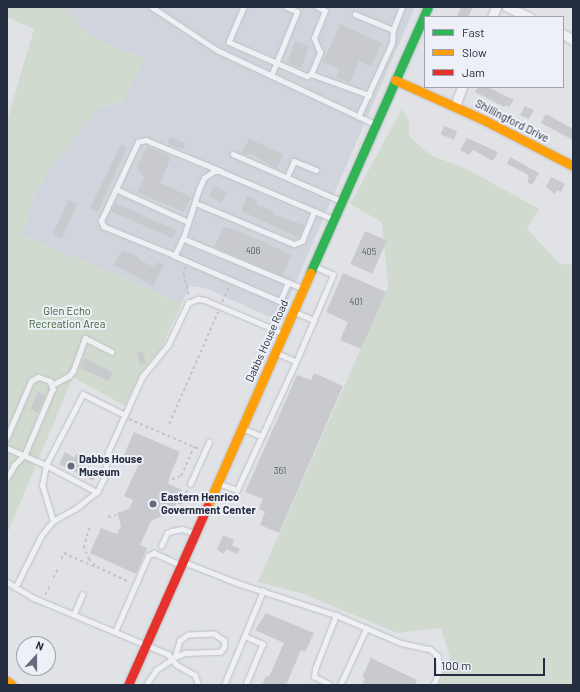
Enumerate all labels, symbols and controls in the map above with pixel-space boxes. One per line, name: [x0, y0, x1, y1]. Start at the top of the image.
legend: [424, 16, 564, 88]
text: Fast: [462, 25, 485, 39]
text: Slow: [462, 45, 487, 59]
text: Jam: [462, 65, 485, 79]
street label: Shillingford Drive: [473, 97, 551, 145]
house number: 406: [246, 246, 260, 256]
house number: 405: [362, 247, 376, 257]
house number: 401: [350, 297, 362, 307]
street label: Dabbs House Road: [243, 298, 291, 384]
park label: Glen Echo Recreation Area: [29, 305, 105, 331]
place label: Dabbs House Museum: [79, 453, 142, 479]
marker: Dabbs House Museum: [66, 461, 76, 471]
house number: 361: [274, 466, 286, 476]
place label: Eastern Henrico Government Center: [161, 491, 256, 517]
marker: Eastern Henrico Government Center: [148, 499, 158, 509]
north arrow: [16, 636, 56, 676]
text: N: [34, 638, 46, 653]
scale bar: [436, 650, 547, 676]
text: 100 m: [441, 658, 471, 672]

